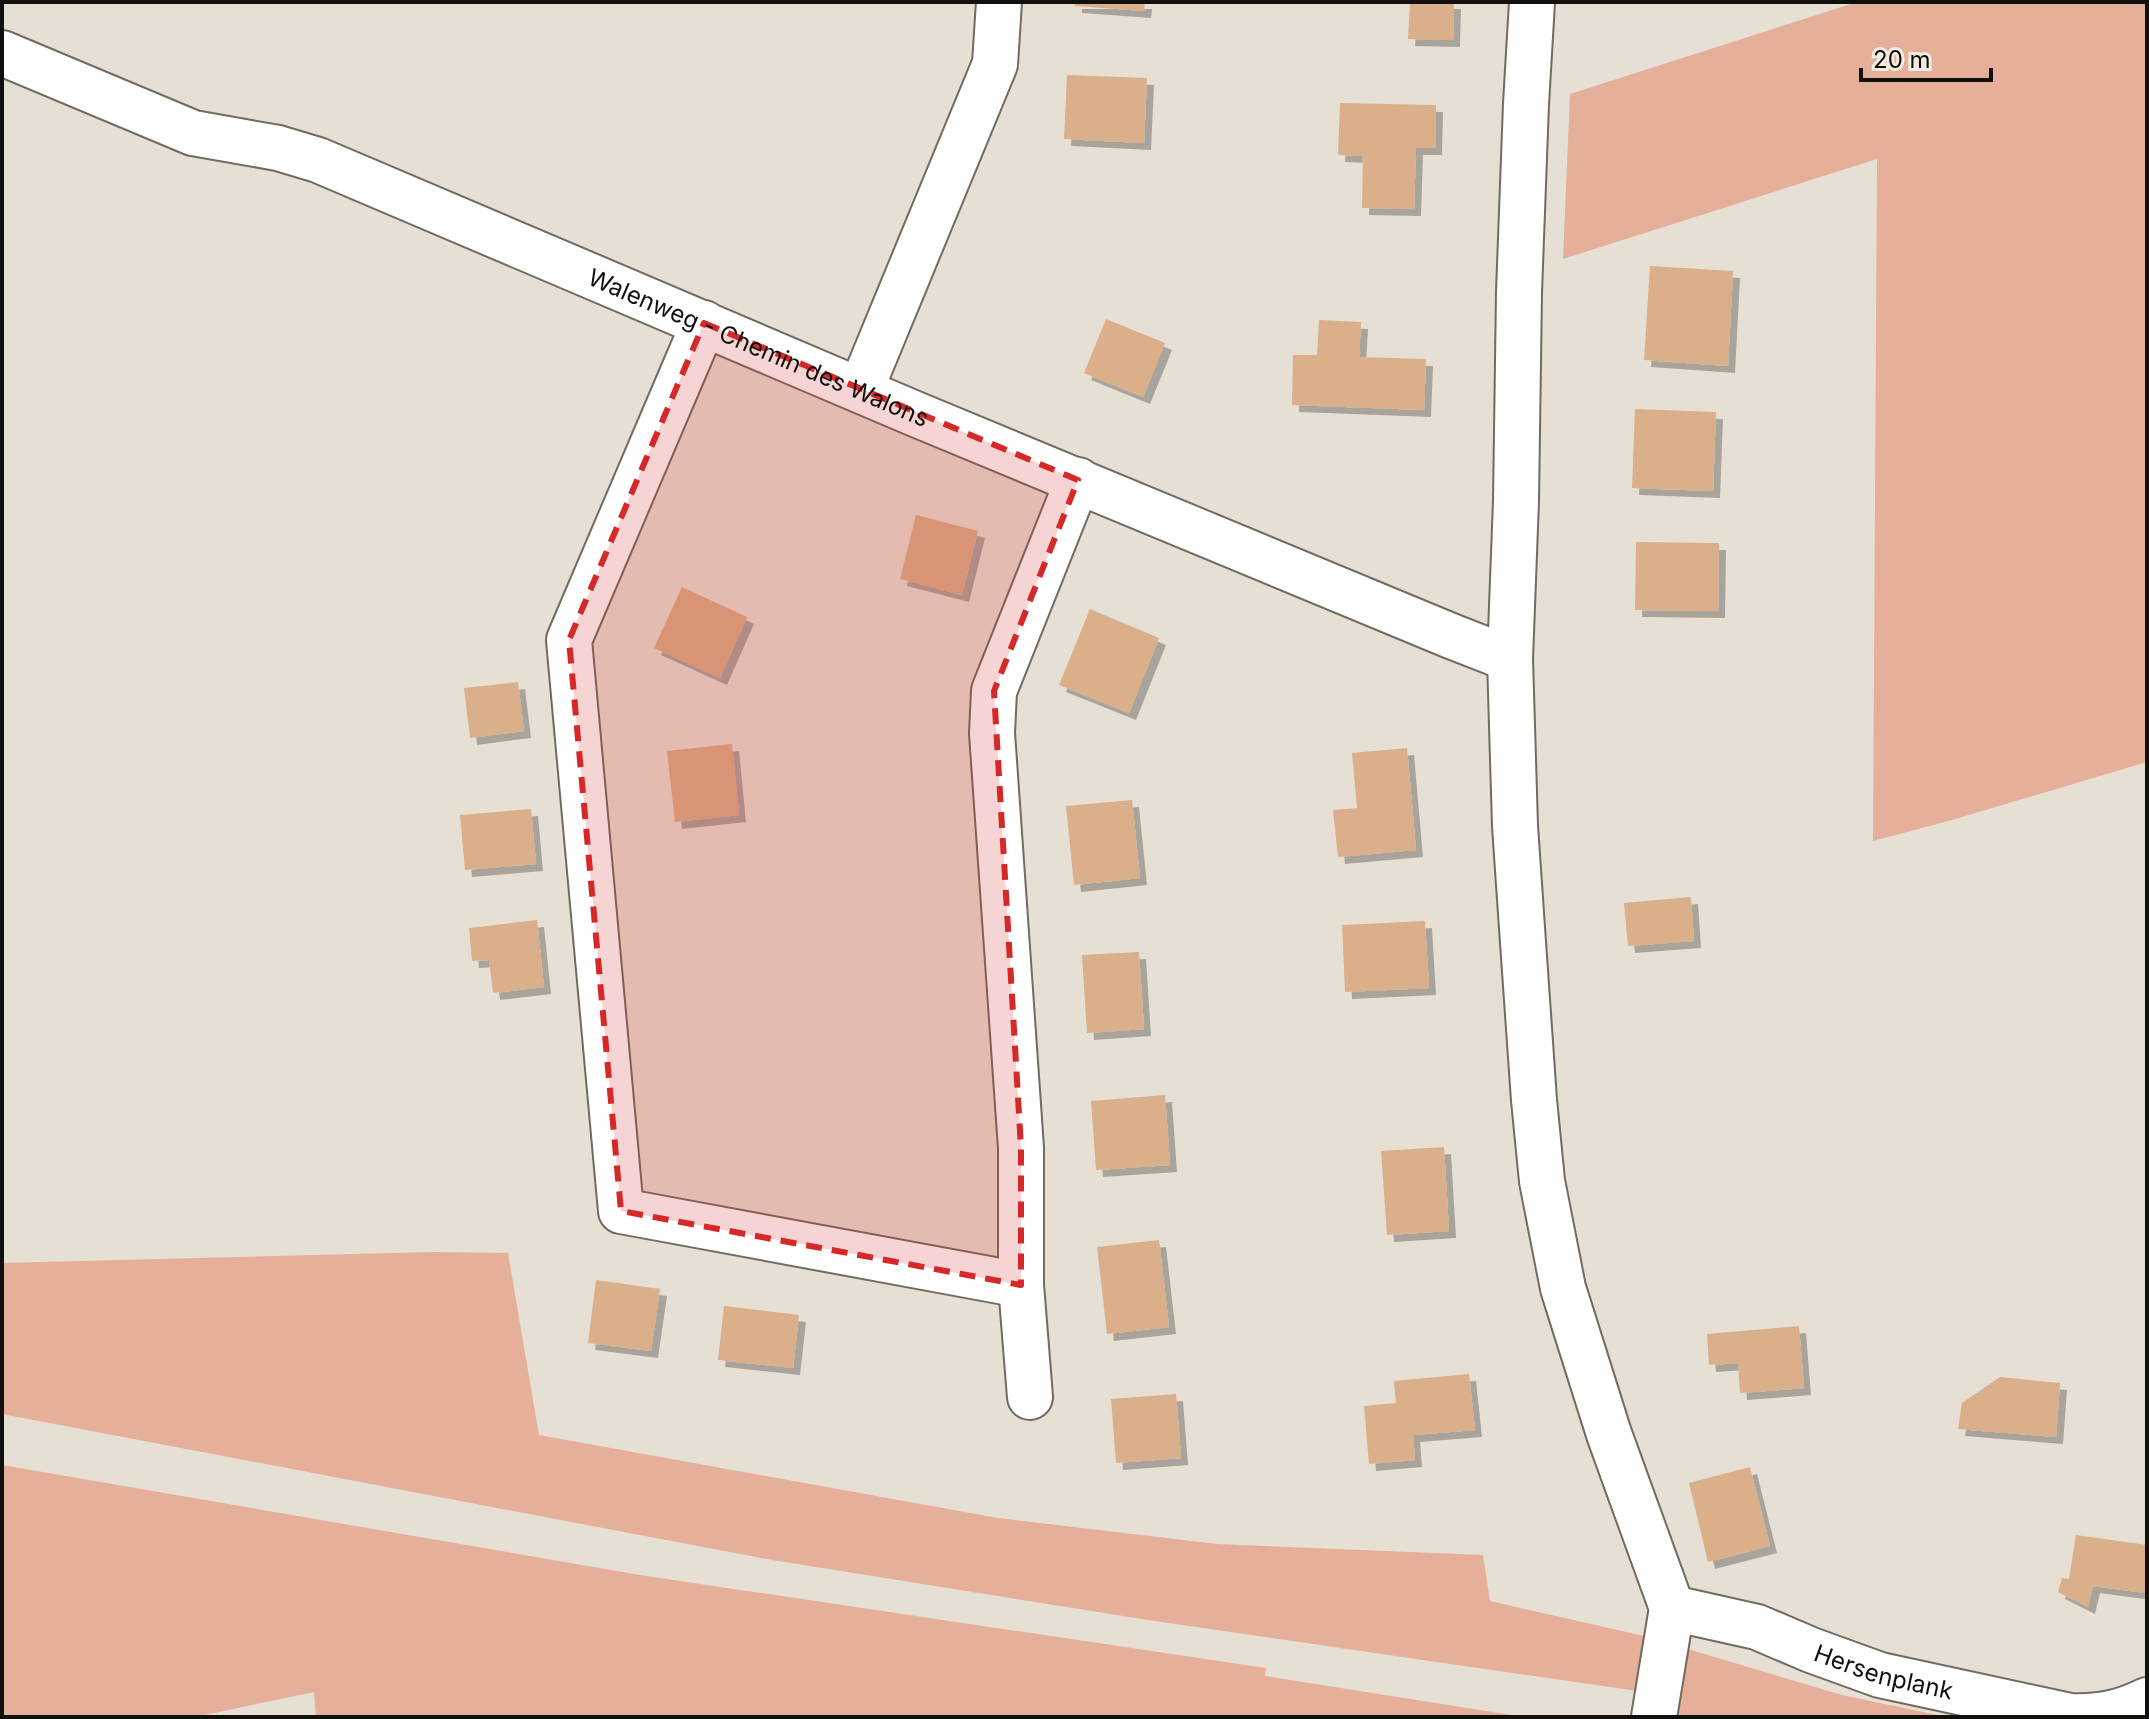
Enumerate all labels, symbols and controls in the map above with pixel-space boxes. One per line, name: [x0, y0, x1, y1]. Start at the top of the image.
scale bar: [1861, 32, 1991, 82]
text: 20 m: [1873, 45, 1931, 74]
street label: Walenweg - Chemin des Walons: [584, 262, 933, 432]
street label: Hersenplank: [1810, 1638, 1956, 1705]

